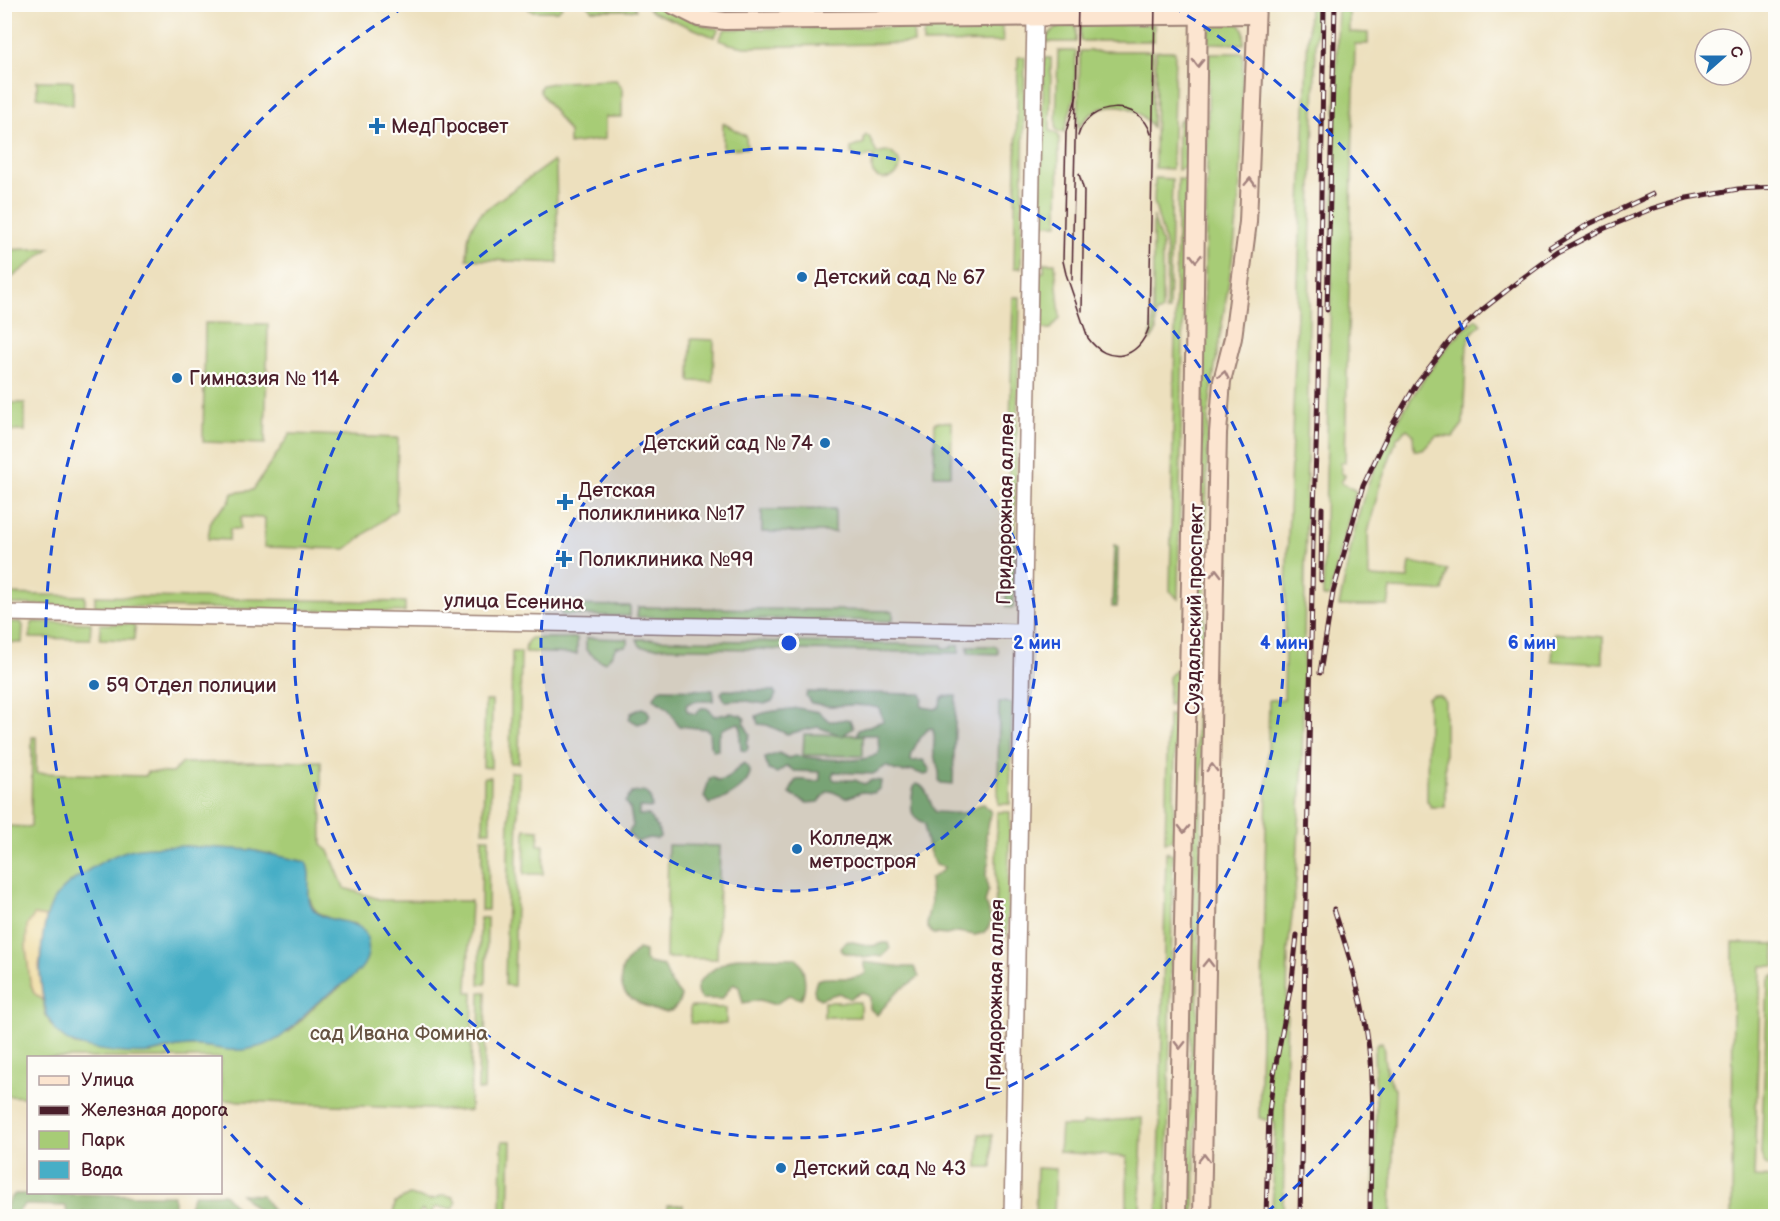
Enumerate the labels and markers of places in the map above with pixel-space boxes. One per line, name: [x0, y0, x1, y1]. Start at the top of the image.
place label: МедПросвет: [391, 115, 509, 139]
marker: МедПросвет: [368, 117, 386, 135]
place label: Детский сад № 67: [814, 266, 985, 290]
marker: Детский сад № 67: [795, 270, 809, 284]
place label: Гимназия № 114: [189, 367, 339, 391]
marker: Гимназия № 114: [170, 371, 184, 385]
place label: Детский сад № 74: [643, 432, 813, 456]
marker: Детский сад № 74: [818, 436, 832, 450]
place label: Детская поликлиника №17: [578, 479, 745, 526]
marker: Детская поликлиника №17: [556, 493, 574, 511]
place label: Поликлиника №99: [578, 548, 753, 572]
marker: Поликлиника №99: [555, 550, 573, 568]
centre of rings: [779, 633, 799, 653]
place label: 59 Отдел полиции: [106, 674, 277, 698]
marker: 59 Отдел полиции: [87, 678, 101, 692]
place label: Колледж метростроя: [809, 827, 916, 874]
marker: Колледж метростроя: [790, 842, 804, 856]
place label: Детский сад № 43: [793, 1157, 966, 1181]
marker: Детский сад № 43: [774, 1161, 788, 1175]

